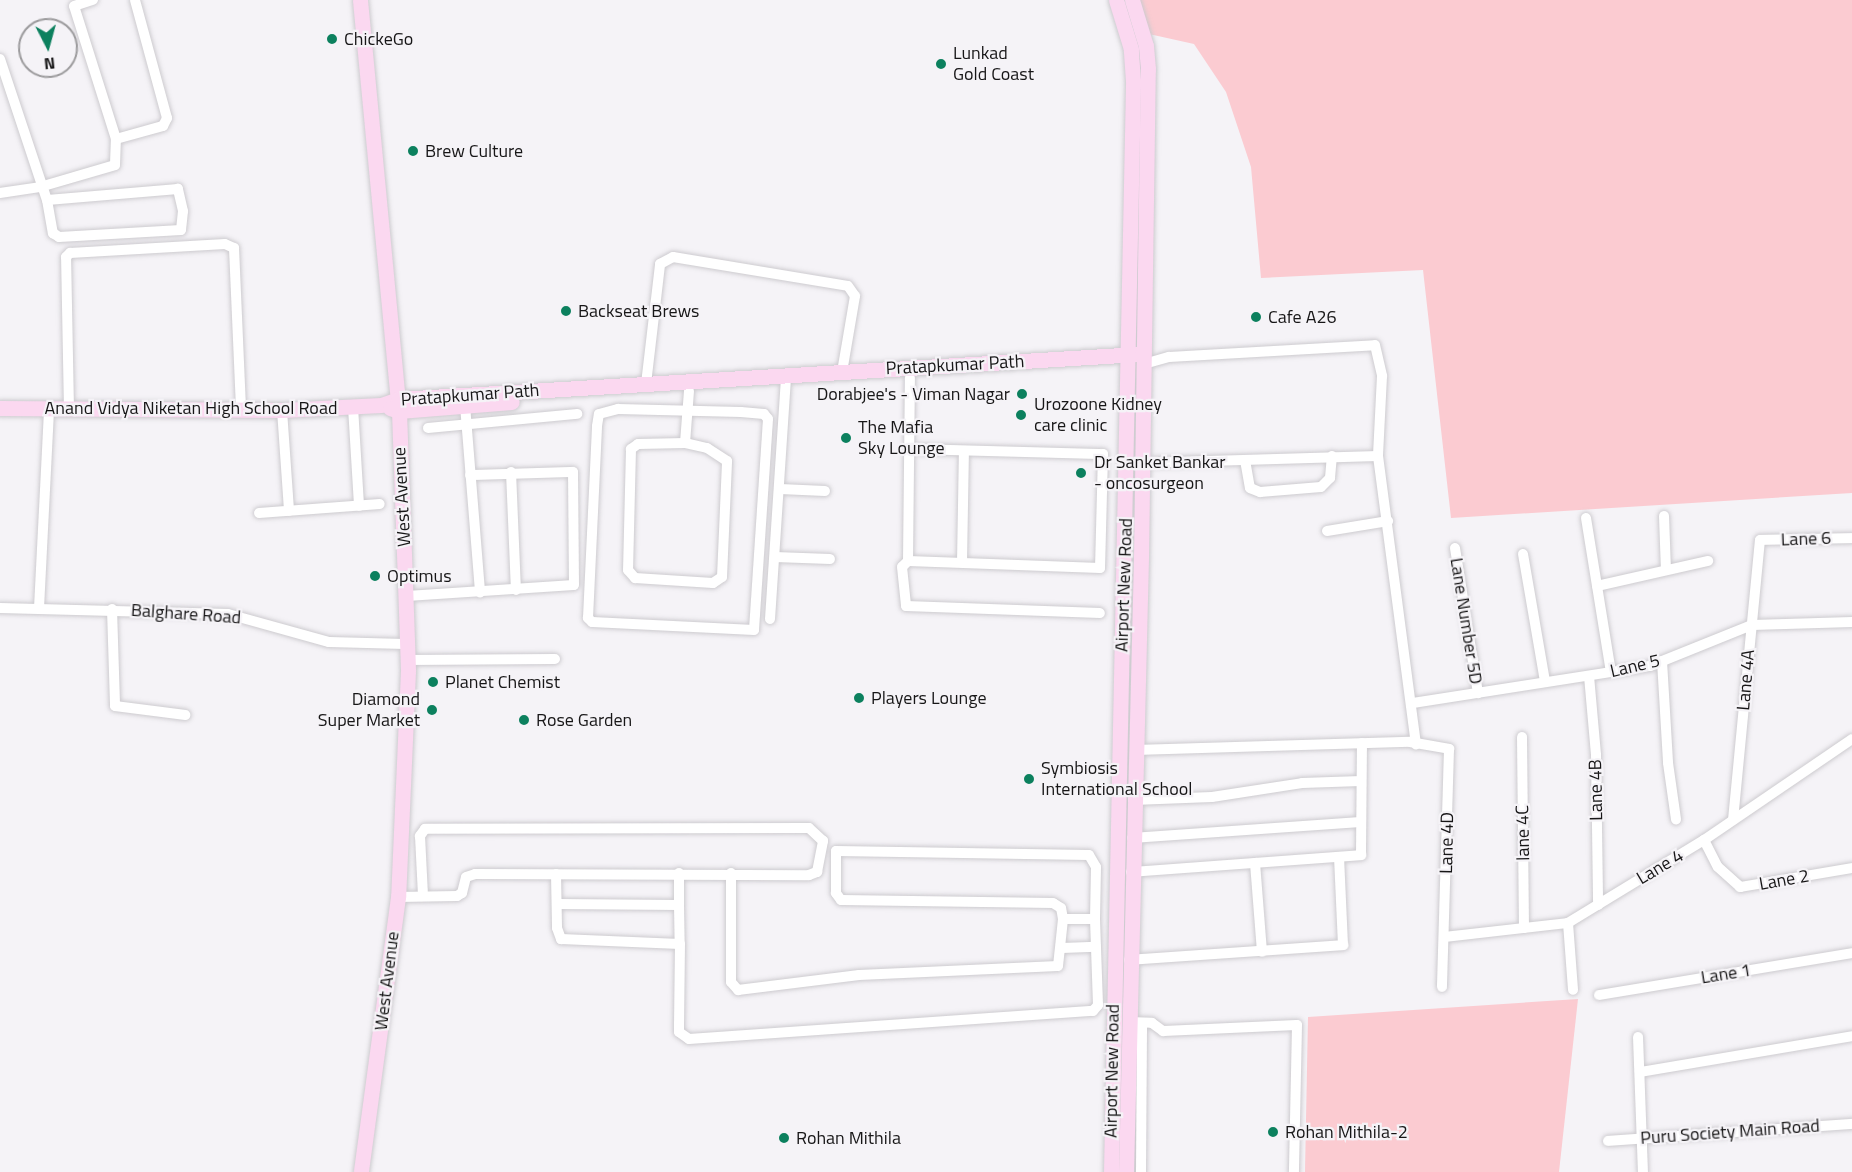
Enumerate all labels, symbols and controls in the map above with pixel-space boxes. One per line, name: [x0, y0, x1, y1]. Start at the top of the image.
north arrow: [18, 18, 78, 78]
place label: ChickeGo: [344, 28, 413, 50]
marker: ChickeGo: [325, 32, 339, 46]
place label: Lunkad Gold Coast: [953, 43, 1034, 86]
text: N: [43, 51, 56, 76]
marker: Lunkad Gold Coast: [934, 57, 948, 71]
place label: Brew Culture: [425, 140, 523, 162]
marker: Brew Culture: [406, 144, 420, 158]
place label: Backseat Brews: [578, 300, 699, 322]
marker: Backseat Brews: [559, 304, 573, 318]
place label: Cafe A26: [1268, 306, 1337, 328]
marker: Cafe A26: [1249, 310, 1263, 324]
street label: Pratapkumar Path: [885, 351, 1025, 379]
street label: Pratapkumar Path: [400, 379, 540, 411]
place label: Dorabjee's - Viman Nagar: [817, 383, 1010, 405]
marker: Dorabjee's - Viman Nagar: [1015, 387, 1029, 401]
place label: Urozoone Kidney care clinic: [1034, 394, 1162, 436]
street label: Anand Vidya Niketan High School Road: [45, 397, 337, 419]
marker: Urozoone Kidney care clinic: [1012, 406, 1030, 424]
place label: The Mafia Sky Lounge: [858, 417, 945, 460]
marker: The Mafia Sky Lounge: [839, 431, 853, 445]
street label: West Avenue: [389, 447, 415, 547]
place label: Dr Sanket Bankar - oncosurgeon: [1094, 452, 1226, 494]
marker: Dr Sanket Bankar - oncosurgeon: [1072, 464, 1090, 482]
street label: Airport New Road: [1111, 518, 1137, 652]
street label: Lane 6: [1780, 527, 1832, 551]
street label: Lane Number 5D: [1445, 556, 1487, 686]
place label: Optimus: [387, 565, 452, 587]
marker: Optimus: [368, 569, 382, 583]
street label: Balghare Road: [130, 599, 242, 629]
street label: Lane 4A: [1733, 649, 1759, 711]
street label: Lane 5: [1608, 650, 1662, 682]
place label: Planet Chemist: [445, 671, 560, 693]
marker: Planet Chemist: [426, 675, 440, 689]
place label: Players Lounge: [871, 687, 987, 709]
place label: Diamond Super Market: [318, 689, 420, 732]
marker: Players Lounge: [852, 691, 866, 705]
marker: Diamond Super Market: [425, 703, 439, 717]
place label: Rose Garden: [536, 709, 632, 731]
marker: Rose Garden: [517, 713, 531, 727]
place label: Symbiosis International School: [1041, 758, 1192, 800]
street label: Lane 4B: [1585, 759, 1607, 821]
marker: Symbiosis International School: [1022, 772, 1036, 786]
street label: lane 4C: [1512, 805, 1534, 861]
street label: Lane 4D: [1436, 812, 1458, 874]
street label: Lane 4: [1633, 845, 1687, 889]
street label: Lane 2: [1757, 865, 1811, 895]
street label: West Avenue: [370, 930, 404, 1032]
street label: Lane 1: [1699, 959, 1753, 989]
street label: Airport New Road: [1100, 1004, 1124, 1138]
street label: Puru Society Main Road: [1640, 1115, 1820, 1149]
place label: Rohan Mithila-2: [1285, 1121, 1408, 1143]
marker: Rohan Mithila-2: [1266, 1125, 1280, 1139]
place label: Rohan Mithila: [796, 1127, 901, 1149]
marker: Rohan Mithila: [777, 1131, 791, 1145]

